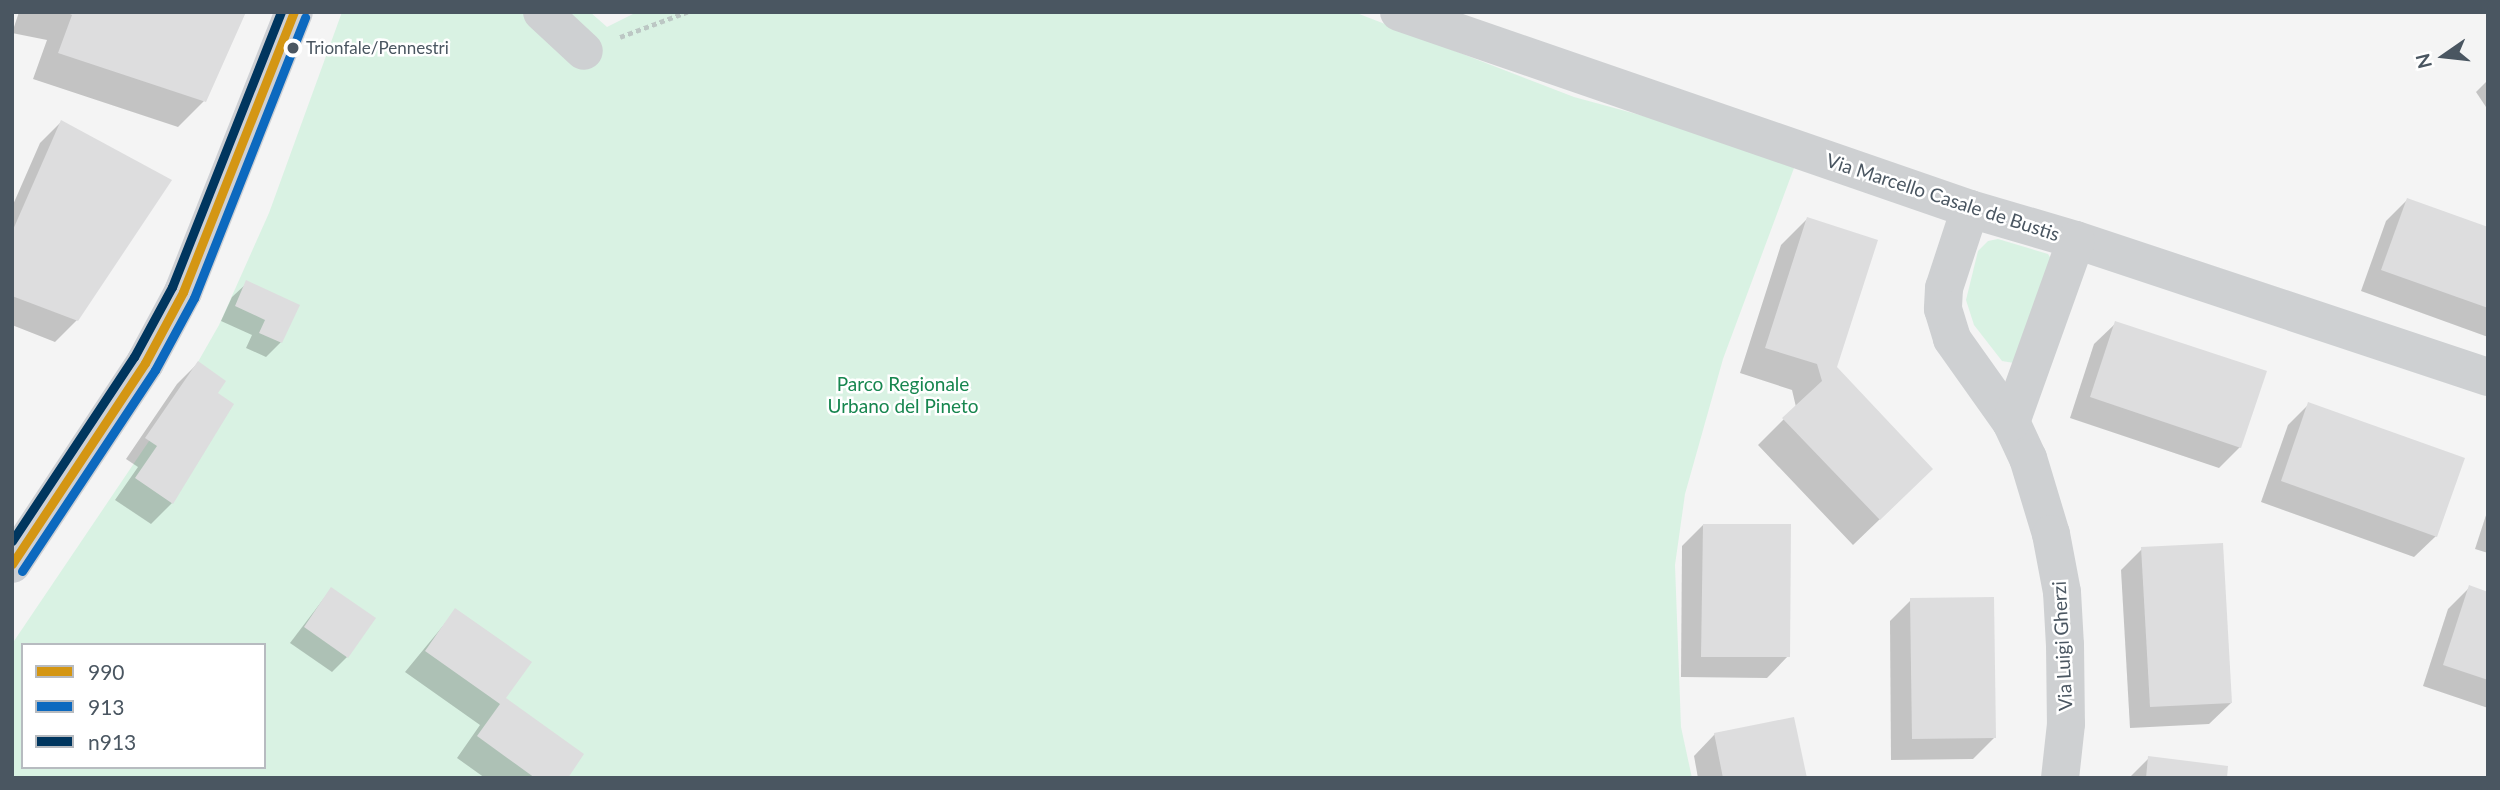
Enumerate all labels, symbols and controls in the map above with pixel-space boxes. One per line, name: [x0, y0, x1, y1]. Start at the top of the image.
north arrow: [2409, 21, 2479, 91]
place label: Trionfale/Pennestri: [306, 38, 449, 58]
marker: Trionfale/Pennestri: [286, 41, 300, 55]
text: N: [2410, 51, 2436, 71]
street label: Via Marcello Casale de Bustis: [1823, 148, 2063, 246]
park label: Parco Regionale Urbano del Pineto: [828, 373, 978, 417]
street label: Via Luigi Gherzi: [2047, 581, 2077, 711]
legend: [21, 643, 266, 769]
text: 990: [88, 659, 125, 684]
text: 913: [88, 694, 125, 719]
text: n913: [88, 729, 136, 754]

